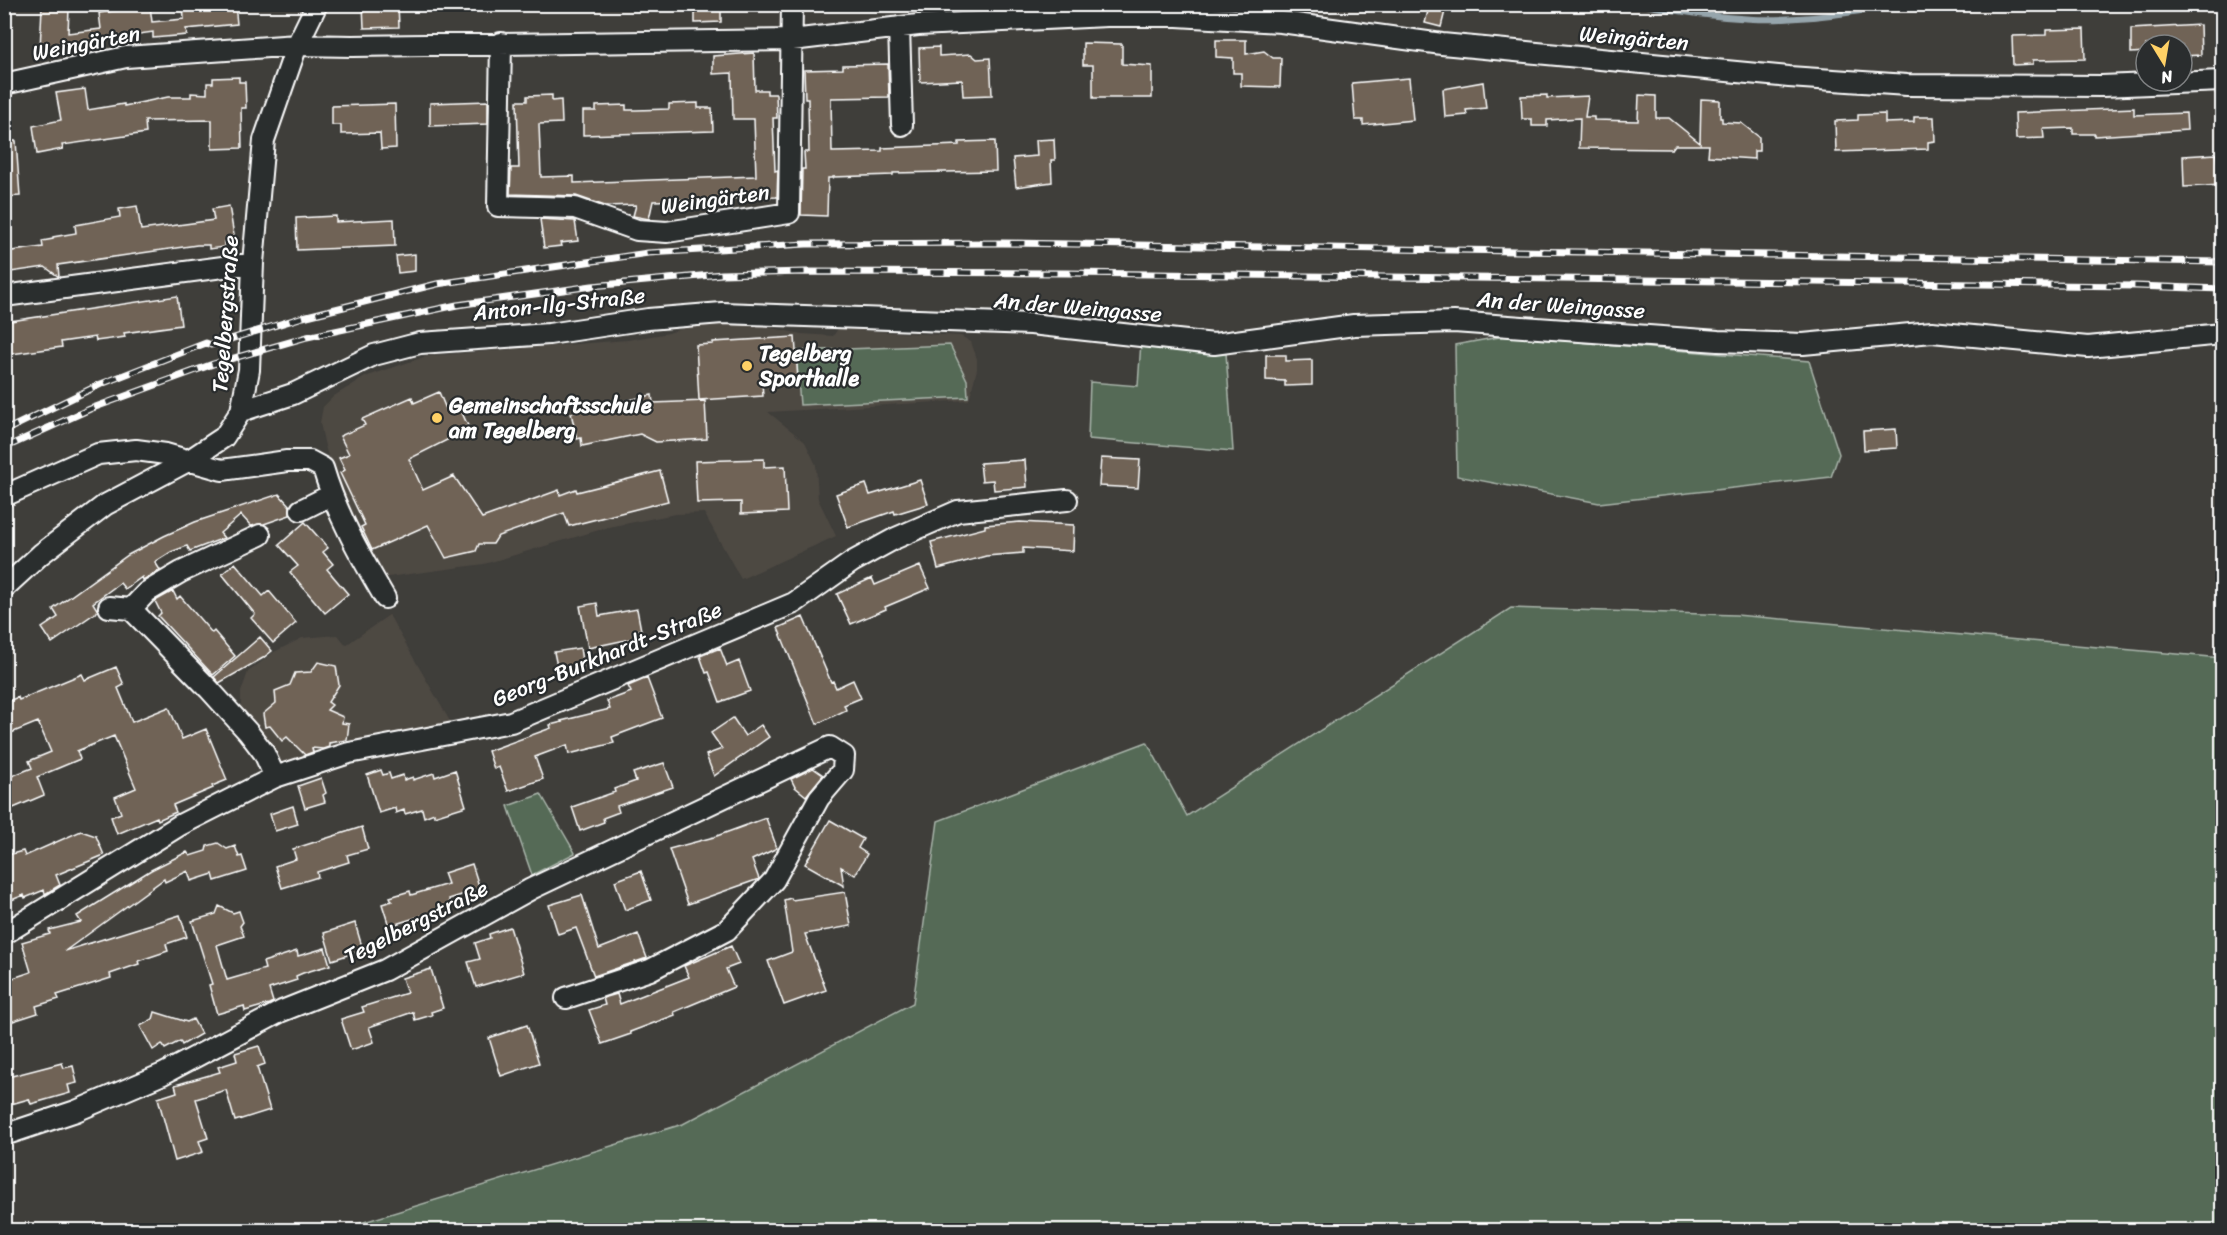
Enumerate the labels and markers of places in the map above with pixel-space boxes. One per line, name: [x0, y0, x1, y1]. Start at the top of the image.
place label: Tegelberg Sporthalle: [758, 334, 860, 398]
marker: Tegelberg Sporthalle: [740, 359, 754, 373]
place label: Gemeinschaftsschule am Tegelberg: [448, 386, 652, 450]
marker: Gemeinschaftsschule am Tegelberg: [430, 411, 444, 425]

